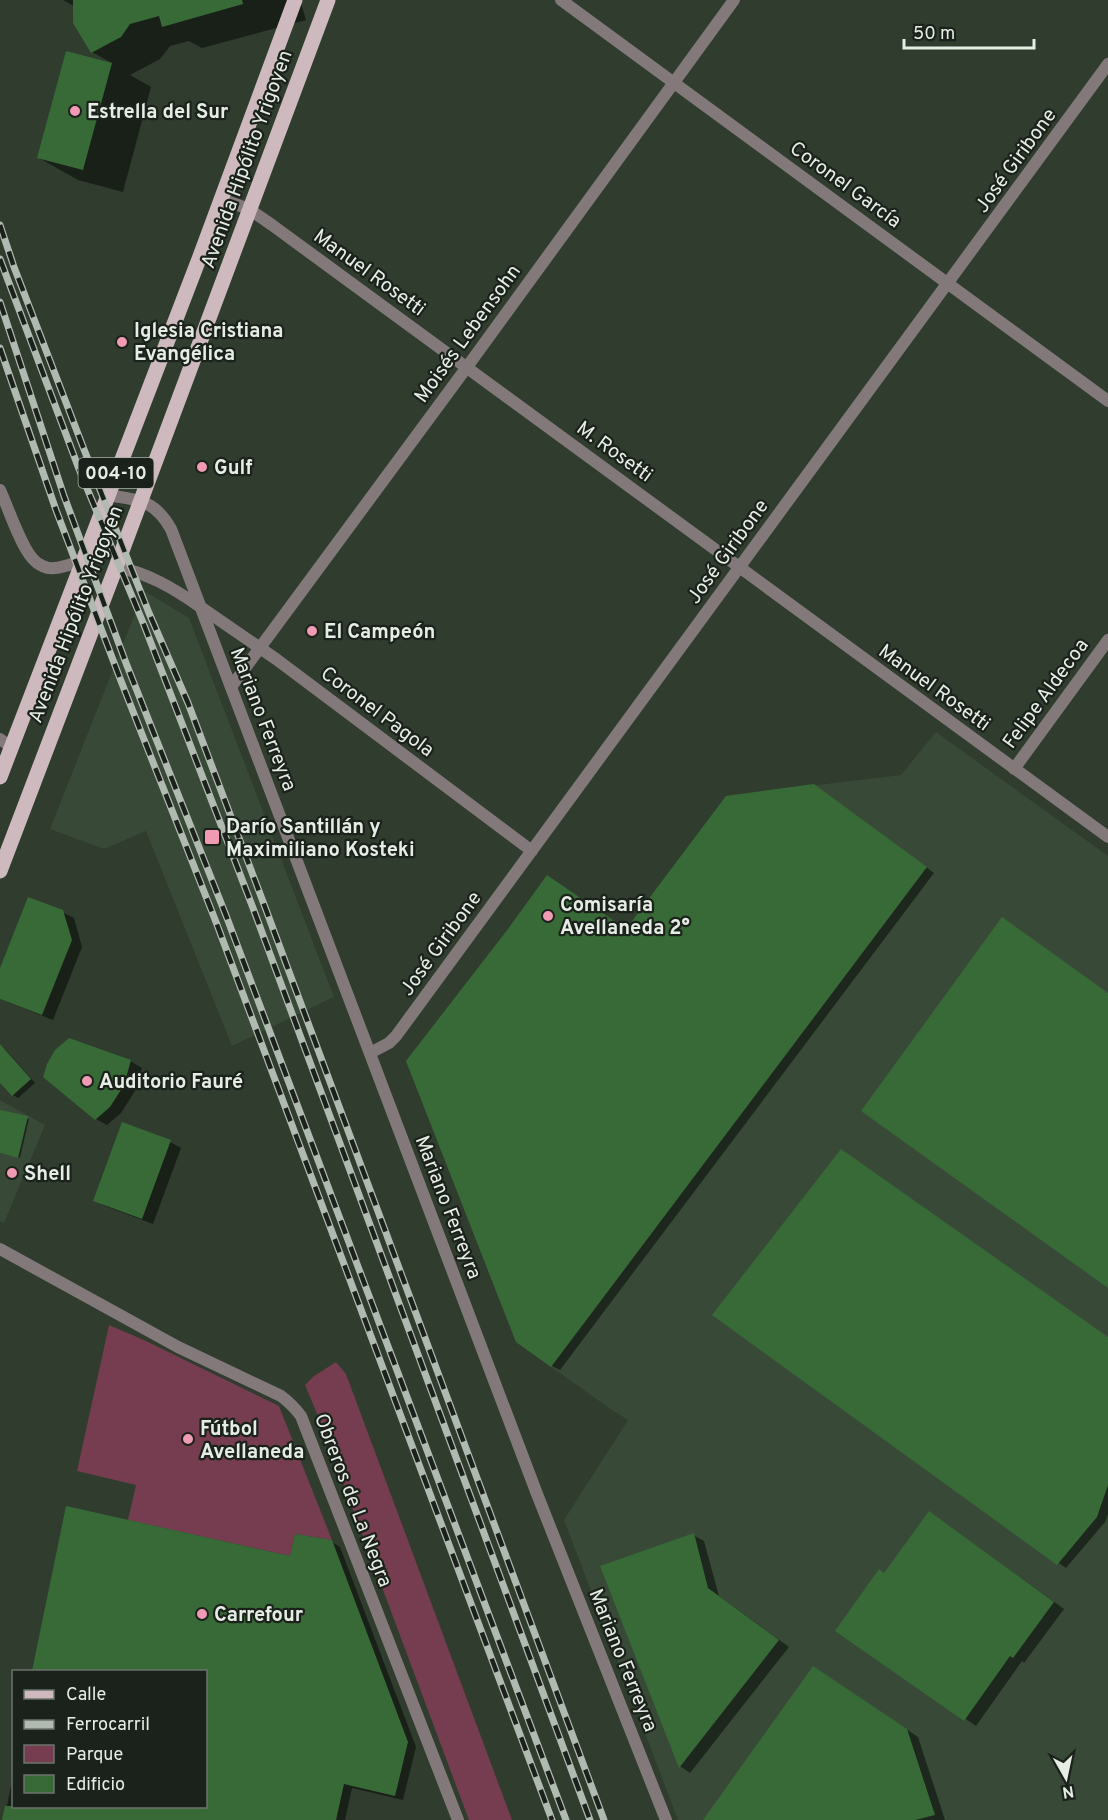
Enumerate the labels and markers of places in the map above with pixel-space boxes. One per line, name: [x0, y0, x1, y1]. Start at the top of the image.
place label: Estrella del Sur: [87, 100, 229, 126]
marker: Estrella del Sur: [68, 104, 82, 118]
place label: Iglesia Cristiana Evangélica: [134, 319, 283, 368]
marker: Iglesia Cristiana Evangélica: [115, 335, 129, 349]
place label: Gulf: [214, 456, 253, 482]
marker: Gulf: [195, 460, 209, 474]
place label: El Campeón: [324, 620, 435, 646]
marker: El Campeón: [305, 624, 319, 638]
place label: Darío Santillán y Maximiliano Kosteki: [226, 815, 415, 864]
marker: Darío Santillán y Maximiliano Kosteki: [203, 828, 221, 846]
place label: Comisaría Avellaneda 2°: [560, 893, 690, 942]
marker: Comisaría Avellaneda 2°: [541, 909, 555, 923]
place label: Auditorio Fauré: [99, 1070, 243, 1096]
marker: Auditorio Fauré: [80, 1074, 94, 1088]
place label: Shell: [24, 1162, 71, 1188]
marker: Shell: [5, 1166, 19, 1180]
place label: Fútbol Avellaneda: [200, 1417, 304, 1466]
marker: Fútbol Avellaneda: [181, 1432, 195, 1446]
place label: Carrefour: [214, 1603, 304, 1629]
marker: Carrefour: [195, 1607, 209, 1621]

